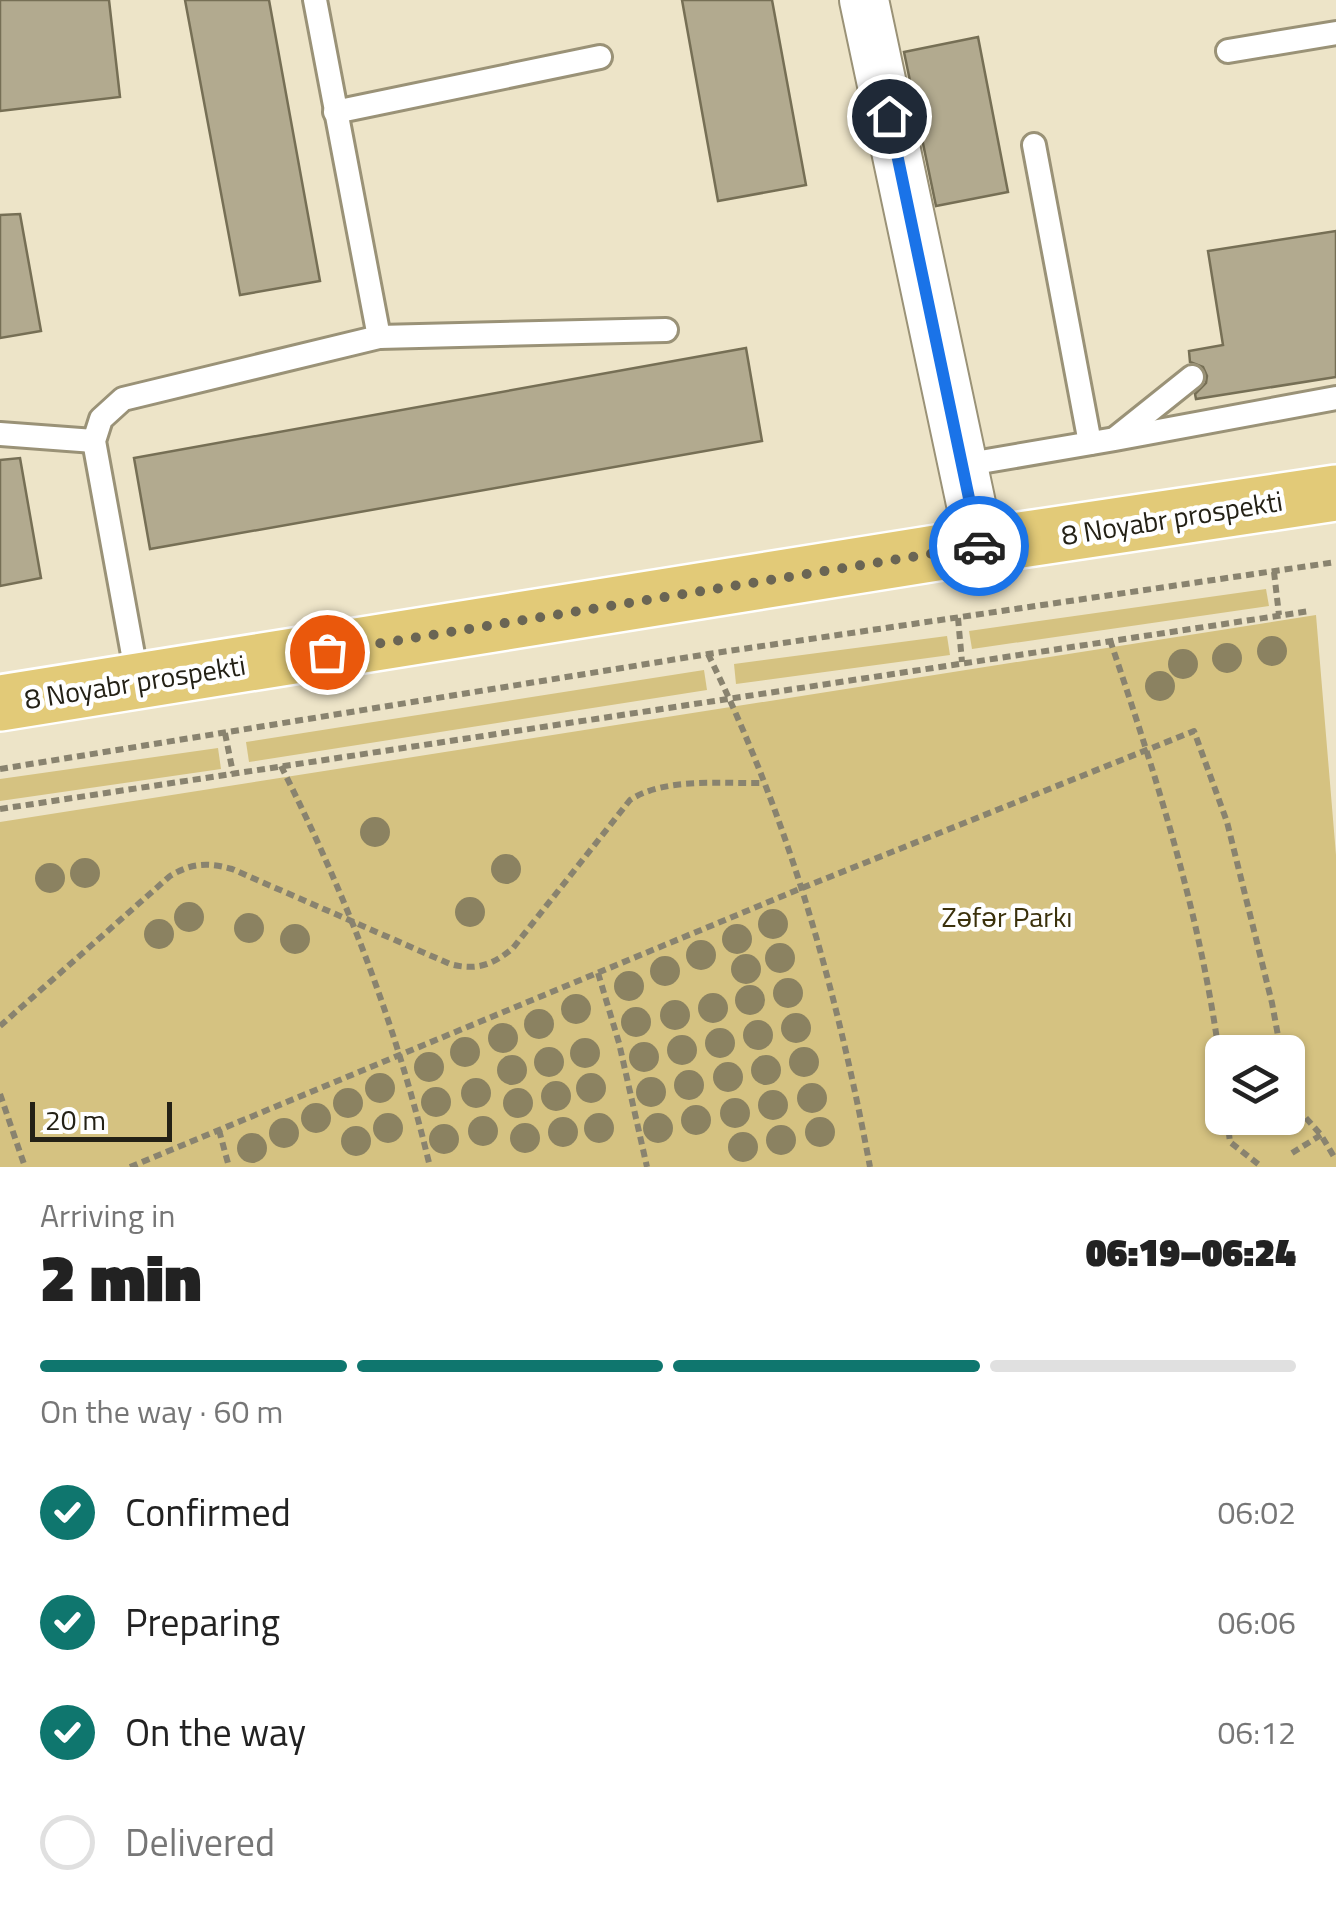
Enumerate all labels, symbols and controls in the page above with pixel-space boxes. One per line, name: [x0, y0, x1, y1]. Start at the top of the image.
pin: [847, 74, 932, 159]
icon: home: [862, 89, 917, 144]
street label: 8 Noyabr prospekti: [1058, 479, 1286, 556]
courier: [929, 496, 1029, 596]
icon: car: [952, 519, 1007, 574]
pin: [285, 610, 370, 695]
icon: bag: [300, 625, 355, 680]
street label: 8 Noyabr prospekti: [21, 643, 249, 720]
park label: Zəfər Parkı: [942, 895, 1073, 938]
map controls: [1205, 1035, 1305, 1135]
button: layers: [1205, 1035, 1305, 1135]
scale bar: [30, 1097, 172, 1142]
text: 20 m: [45, 1098, 106, 1141]
text: Arriving in: [40, 1191, 176, 1239]
text: 06:19–06:24: [1086, 1223, 1296, 1281]
text: 2 min: [40, 1227, 201, 1326]
text: On the way · 60 m: [40, 1387, 283, 1435]
text: Confirmed: [125, 1483, 291, 1541]
icon: check: [40, 1485, 95, 1540]
text: 06:02: [1217, 1488, 1296, 1536]
text: Preparing: [125, 1593, 280, 1651]
icon: check: [40, 1595, 95, 1650]
text: 06:06: [1217, 1598, 1296, 1646]
text: On the way: [125, 1703, 306, 1761]
icon: check: [40, 1705, 95, 1760]
text: 06:12: [1217, 1708, 1296, 1756]
text: Delivered: [125, 1813, 275, 1871]

